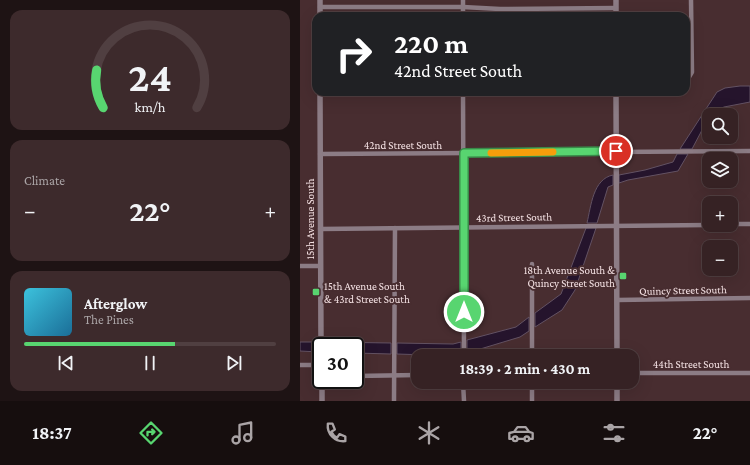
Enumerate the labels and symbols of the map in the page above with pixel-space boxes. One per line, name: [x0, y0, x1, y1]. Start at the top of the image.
pin: [599, 134, 633, 168]
street label: 42nd Street South: [364, 139, 442, 151]
street label: 15th Avenue South: [304, 178, 316, 259]
street label: 43rd Street South: [476, 210, 552, 224]
place label: 18th Avenue South & Quincy Street South: [524, 264, 615, 290]
marker: 18th Avenue South & Quincy Street South: [618, 271, 628, 281]
place label: 15th Avenue South & 43rd Street South: [324, 280, 410, 305]
street label: Quincy Street South: [639, 283, 727, 298]
marker: 15th Avenue South & 43rd Street South: [311, 287, 321, 297]
position arrow: [443, 291, 485, 333]
speed limit sign: 30: [312, 337, 364, 389]
street label: 44th Street South: [653, 358, 729, 370]

